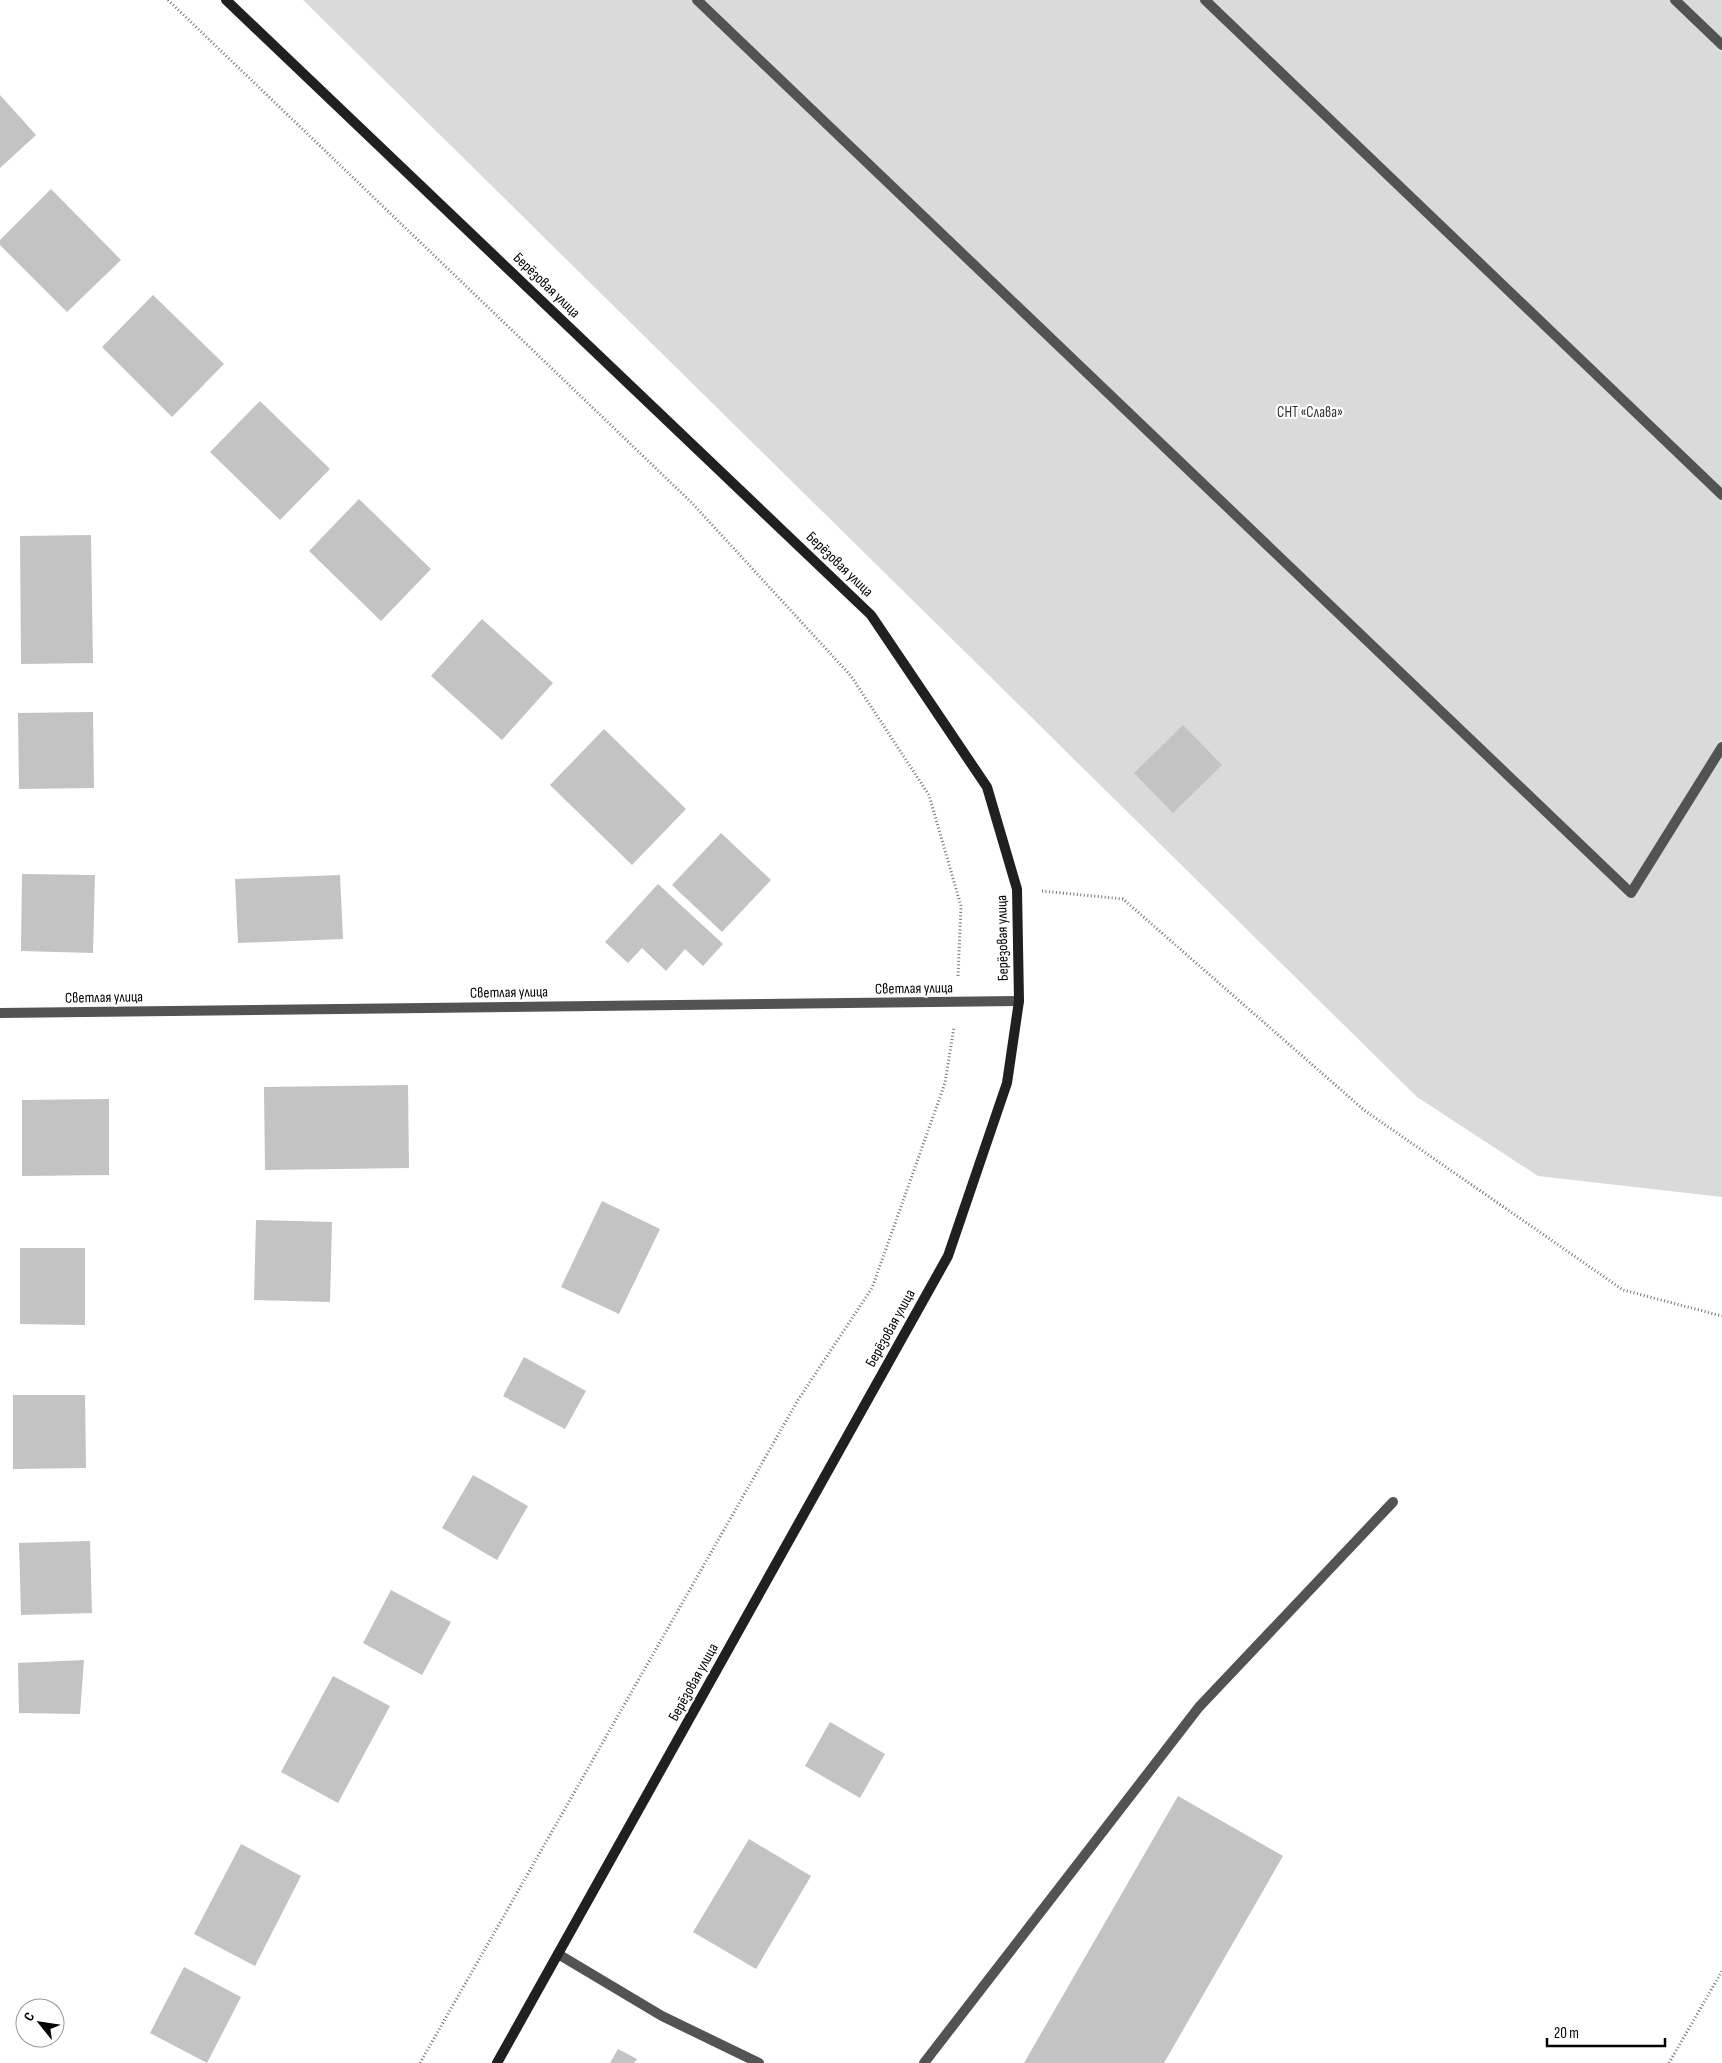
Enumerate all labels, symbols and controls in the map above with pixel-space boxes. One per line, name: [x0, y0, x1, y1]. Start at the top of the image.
street label: Берёзовая улица: [509, 249, 584, 322]
park label: СНТ «Слава»: [1277, 403, 1343, 422]
street label: Берёзовая улица: [802, 528, 877, 601]
street label: Берёзовая улица: [992, 895, 1013, 981]
street label: Светлая улица: [875, 978, 953, 999]
street label: Светлая улица: [470, 982, 548, 1003]
street label: Светлая улица: [65, 987, 143, 1008]
street label: Берёзовая улица: [861, 1286, 920, 1370]
street label: Берёзовая улица: [664, 1640, 723, 1724]
north arrow: [15, 1998, 65, 2048]
text: С: [20, 2009, 38, 2024]
scale bar: [1547, 2016, 1664, 2048]
text: 20 m: [1554, 2024, 1579, 2043]

